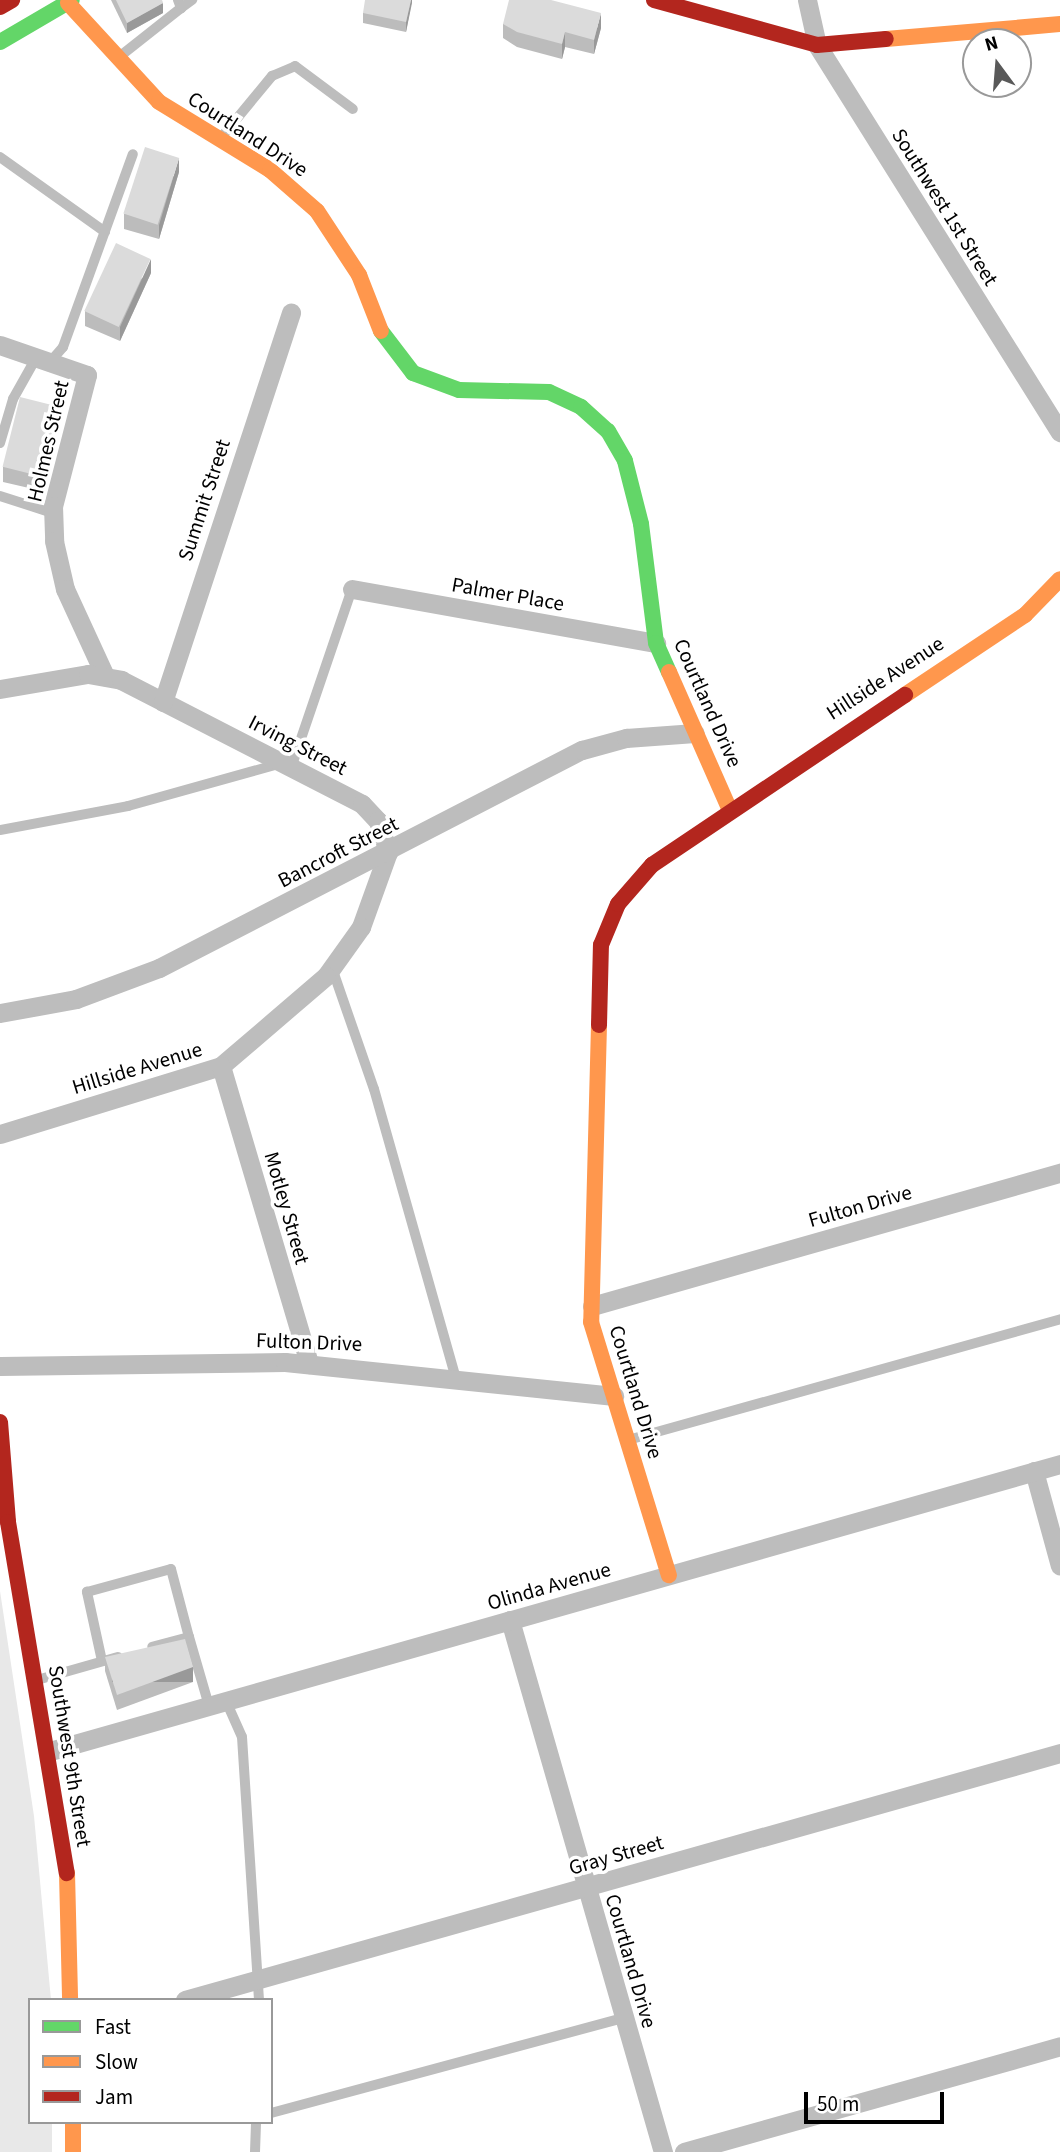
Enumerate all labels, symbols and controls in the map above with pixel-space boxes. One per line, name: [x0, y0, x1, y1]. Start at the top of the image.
north arrow: [962, 28, 1032, 98]
text: N: [982, 30, 1001, 59]
street label: Courtland Drive: [183, 86, 313, 182]
street label: Southwest 1st Street: [887, 124, 1003, 290]
street label: Holmes Street: [22, 378, 74, 504]
street label: Summit Street: [172, 436, 236, 564]
street label: Palmer Place: [450, 572, 566, 616]
street label: Hillside Avenue: [822, 631, 948, 725]
street label: Courtland Drive: [668, 635, 748, 771]
street label: Irving Street: [245, 709, 351, 781]
street label: Bancroft Street: [274, 811, 402, 893]
street label: Hillside Avenue: [69, 1036, 205, 1100]
street label: Motley Street: [259, 1149, 315, 1267]
street label: Fulton Drive: [805, 1179, 915, 1233]
street label: Courtland Drive: [604, 1322, 668, 1462]
street label: Fulton Drive: [255, 1328, 363, 1356]
street label: Olinda Avenue: [484, 1556, 614, 1616]
street label: Southwest 9th Street: [43, 1663, 97, 1849]
street label: Gray Street: [566, 1830, 666, 1880]
street label: Courtland Drive: [600, 1891, 662, 2031]
legend: [28, 1998, 273, 2124]
text: Fast: [95, 2012, 131, 2042]
text: Slow: [95, 2047, 138, 2077]
scale bar: [808, 2078, 948, 2122]
text: Jam: [95, 2082, 133, 2112]
text: 50 m: [817, 2089, 859, 2119]

